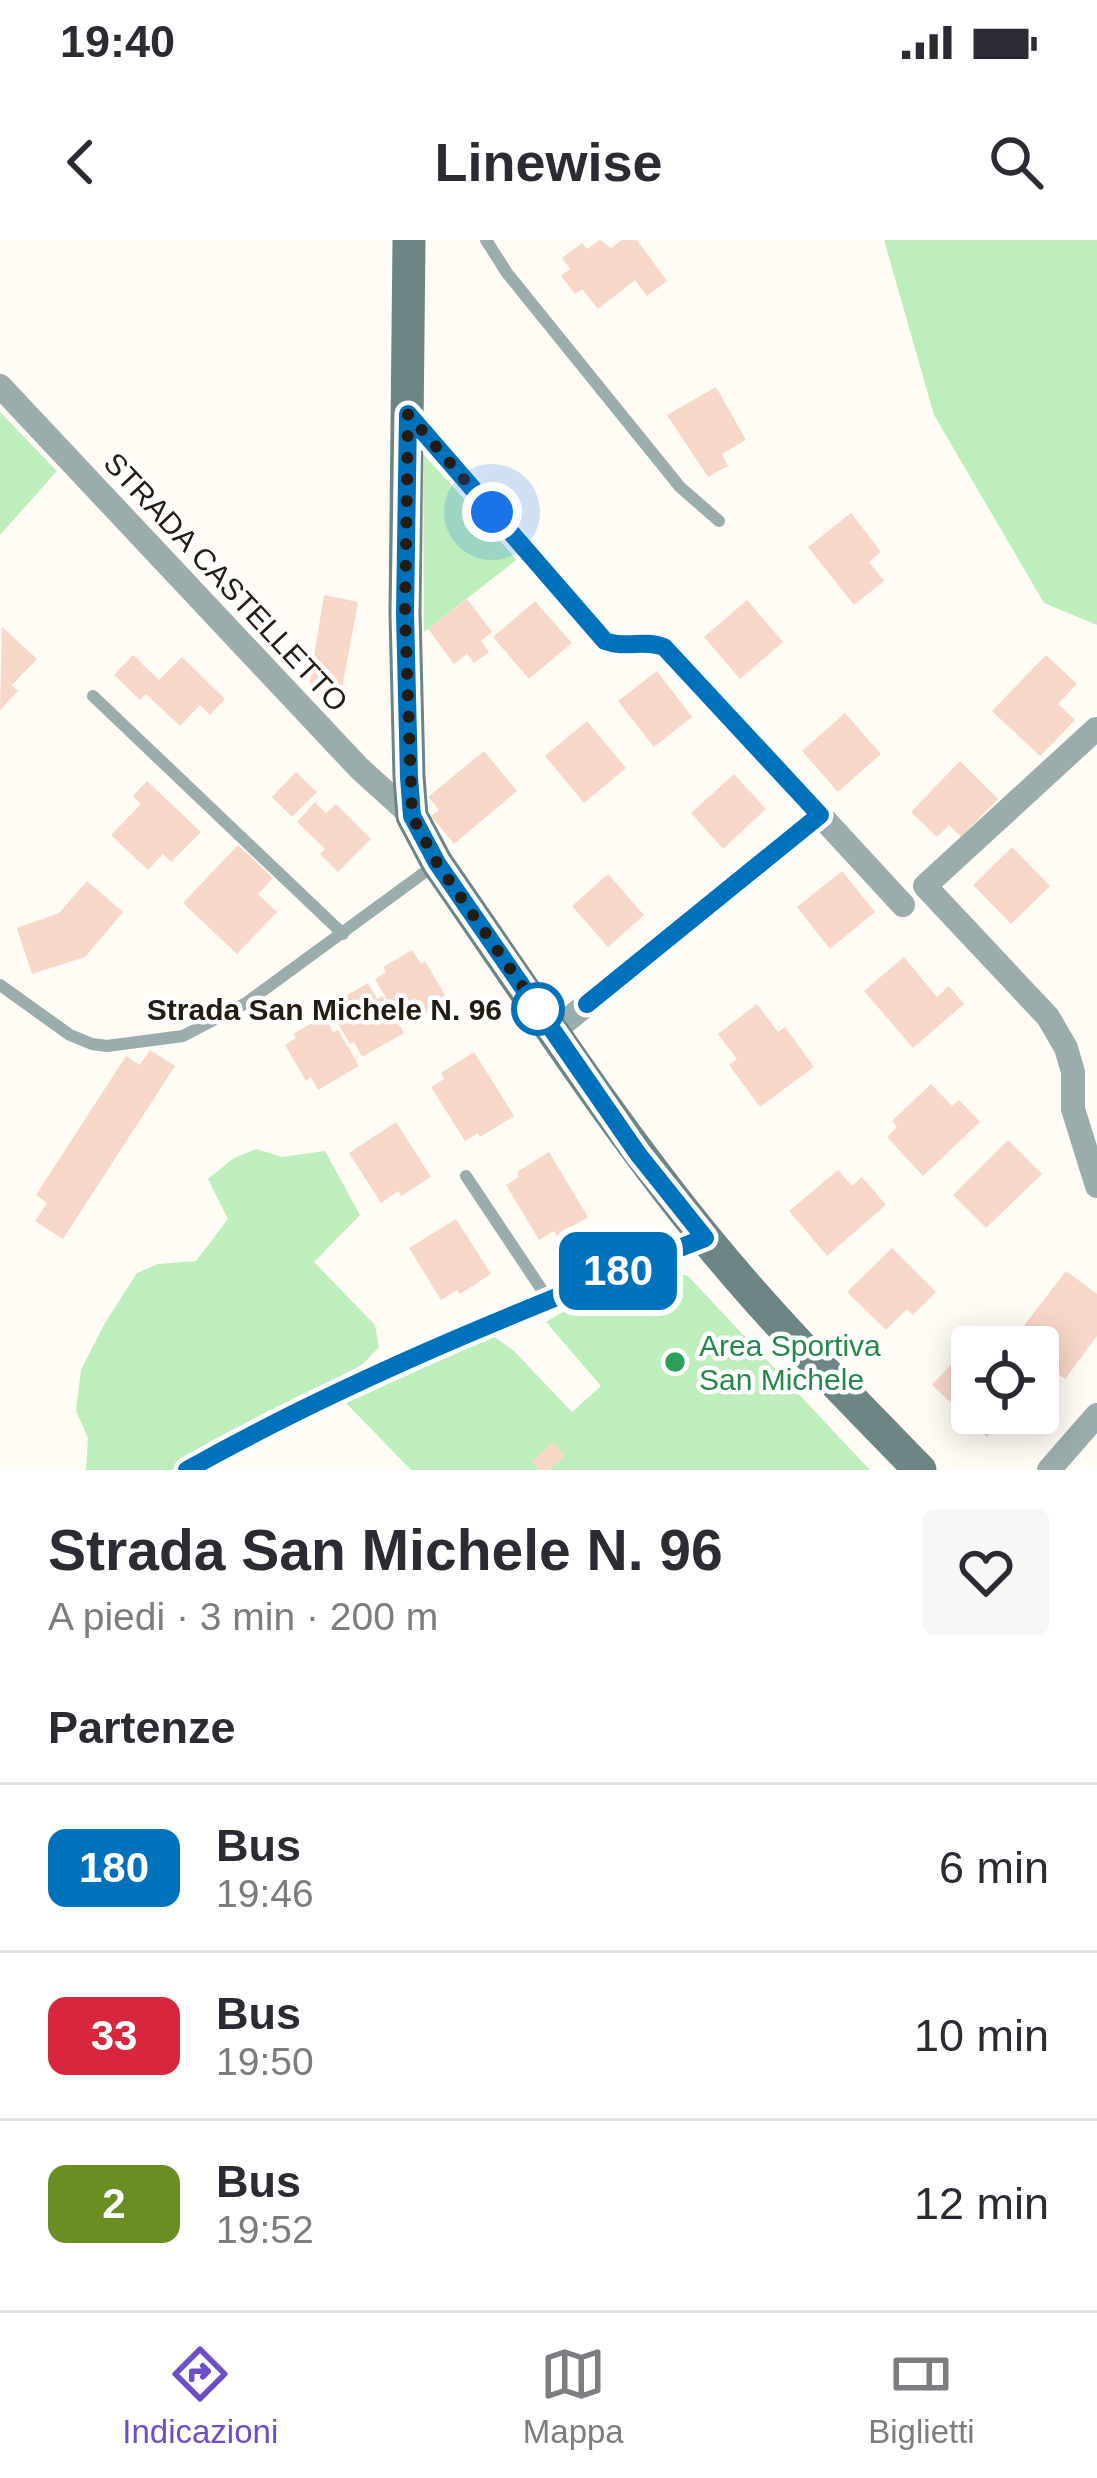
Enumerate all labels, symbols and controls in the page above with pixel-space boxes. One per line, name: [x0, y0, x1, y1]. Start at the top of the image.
text: 19:40: [60, 16, 175, 67]
icon: back: [48, 129, 114, 195]
icon: search: [983, 129, 1049, 195]
text: Linewise: [434, 132, 663, 192]
street label: STRADA CASTELLETTO: [98, 446, 354, 718]
your location: [462, 482, 522, 542]
marker: Strada San Michele N. 96: [513, 984, 563, 1034]
place label: Strada San Michele N. 96: [147, 993, 502, 1026]
line badge: 180: [549, 1232, 687, 1310]
text: 180: [583, 1247, 653, 1294]
map controls: [951, 1326, 1059, 1434]
button: locate: [951, 1326, 1059, 1434]
place label: Area Sportiva San Michele: [699, 1329, 881, 1396]
marker: Area Sportiva San Michele: [662, 1349, 688, 1375]
button: heart: [923, 1509, 1049, 1635]
text: Strada San Michele N. 96: [48, 1518, 723, 1582]
text: A piedi · 3 min · 200 m: [48, 1595, 438, 1638]
text: Partenze: [48, 1702, 236, 1753]
text: Bus: [216, 1820, 301, 1871]
text: 6 min: [939, 1842, 1049, 1893]
text: 180: [79, 1844, 149, 1891]
text: 19:46: [216, 1872, 314, 1915]
text: Bus: [216, 1988, 301, 2039]
text: 10 min: [914, 2010, 1049, 2061]
text: 33: [91, 2012, 137, 2059]
text: 19:50: [216, 2040, 314, 2083]
text: Bus: [216, 2156, 301, 2207]
text: 12 min: [914, 2178, 1049, 2229]
text: 2: [102, 2180, 126, 2227]
text: 19:52: [216, 2208, 314, 2251]
tab: Indicazioni: [122, 2341, 278, 2451]
tab: Mappa: [523, 2341, 624, 2451]
tab: Biglietti: [868, 2341, 975, 2451]

